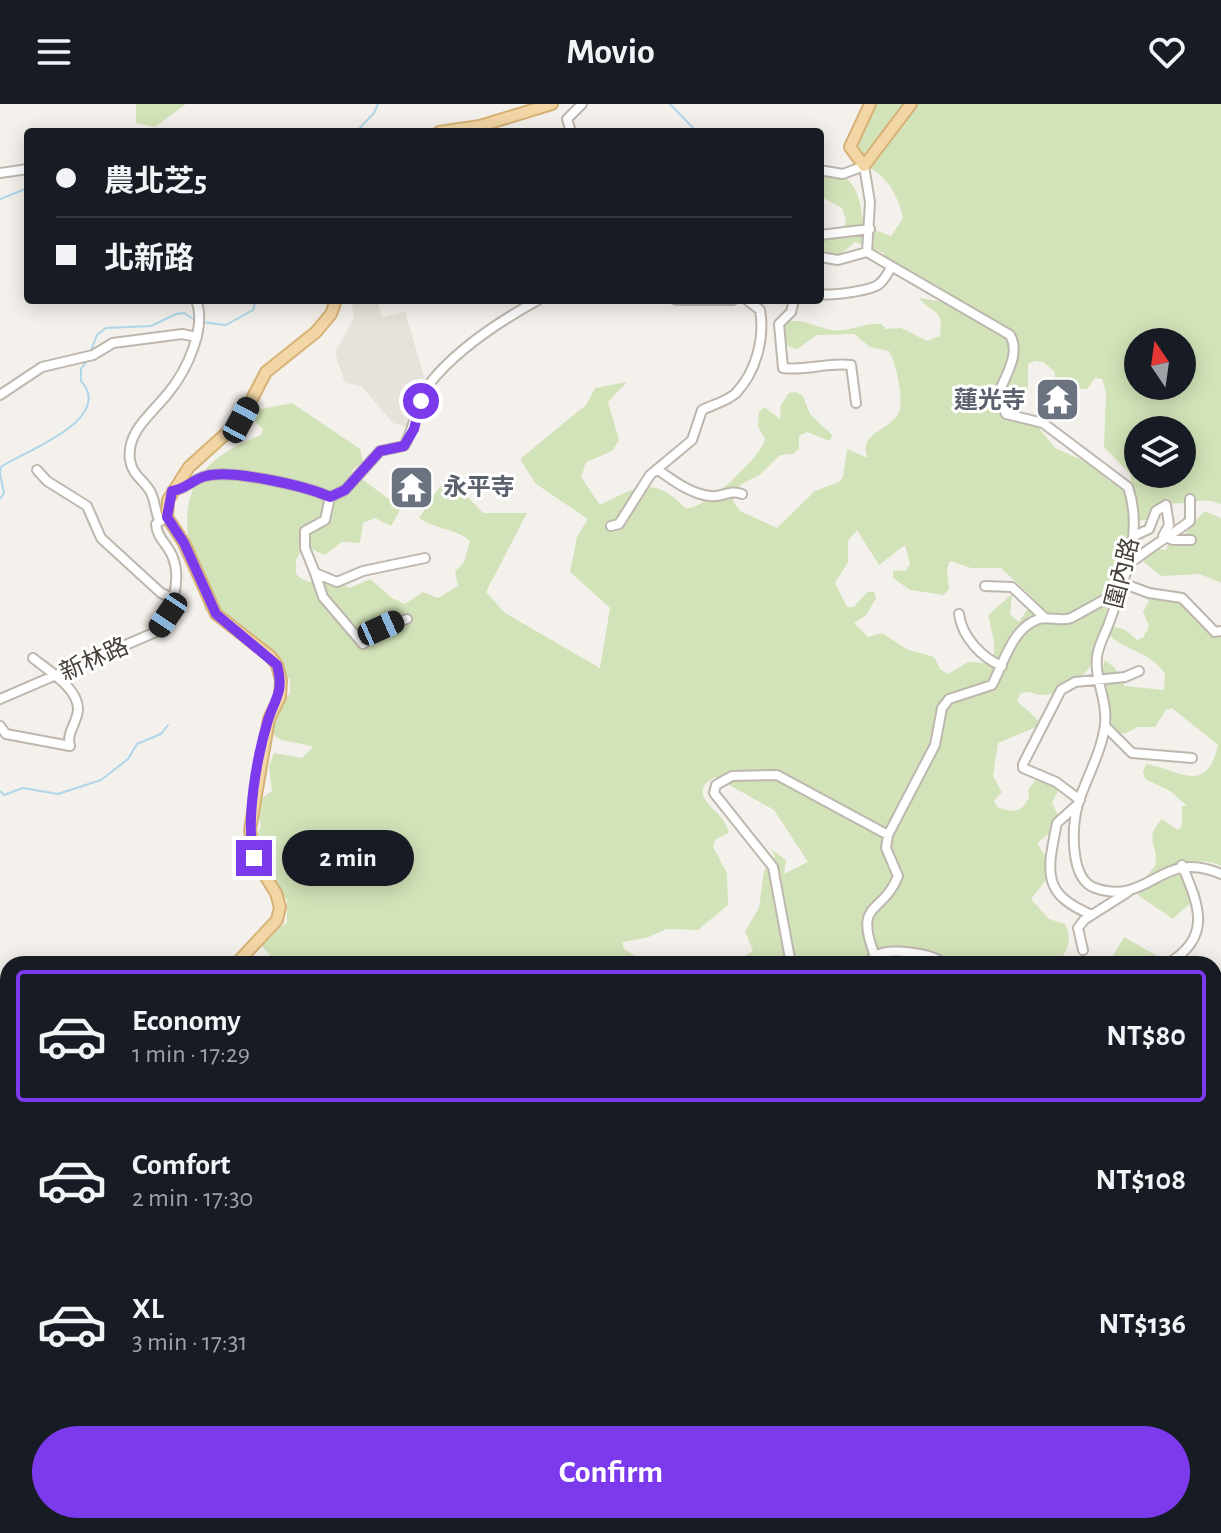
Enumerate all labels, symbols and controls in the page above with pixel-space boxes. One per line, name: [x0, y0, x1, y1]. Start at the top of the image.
icon: menu: [32, 30, 76, 74]
icon: heart: [1145, 30, 1189, 74]
text: Movio: [566, 34, 655, 70]
text: 農北芝5: [104, 167, 207, 197]
text: 北新路: [104, 244, 194, 274]
north arrow: [1124, 328, 1196, 400]
map controls: [1124, 328, 1196, 488]
temple icon: 蓮光寺: [1033, 376, 1081, 424]
route start: [403, 383, 439, 419]
place label: 蓮光寺: [954, 387, 1026, 413]
car: [219, 393, 263, 447]
button: layers: [1124, 416, 1196, 488]
temple icon: 永平寺: [388, 463, 436, 511]
place label: 永平寺: [443, 474, 515, 500]
street label: 圍內路: [1101, 535, 1143, 611]
car: [145, 588, 191, 642]
car: [354, 607, 408, 649]
street label: 新林路: [56, 632, 132, 686]
callout: 2 min: [282, 830, 414, 886]
route end: [236, 840, 272, 876]
text: 2 min: [319, 845, 377, 871]
icon: car: [36, 1000, 108, 1072]
text: Economy: [132, 1006, 241, 1036]
text: NT$80: [1106, 1021, 1186, 1051]
text: 1 min · 17:29: [132, 1041, 250, 1067]
icon: car: [36, 1144, 108, 1216]
text: Comfort: [132, 1150, 231, 1180]
text: NT$108: [1096, 1165, 1186, 1195]
text: 2 min · 17:30: [132, 1185, 253, 1211]
icon: car: [36, 1288, 108, 1360]
text: XL: [132, 1294, 164, 1324]
text: NT$136: [1099, 1309, 1186, 1339]
text: 3 min · 17:31: [132, 1329, 247, 1355]
button: Confirm: [32, 1426, 1190, 1518]

